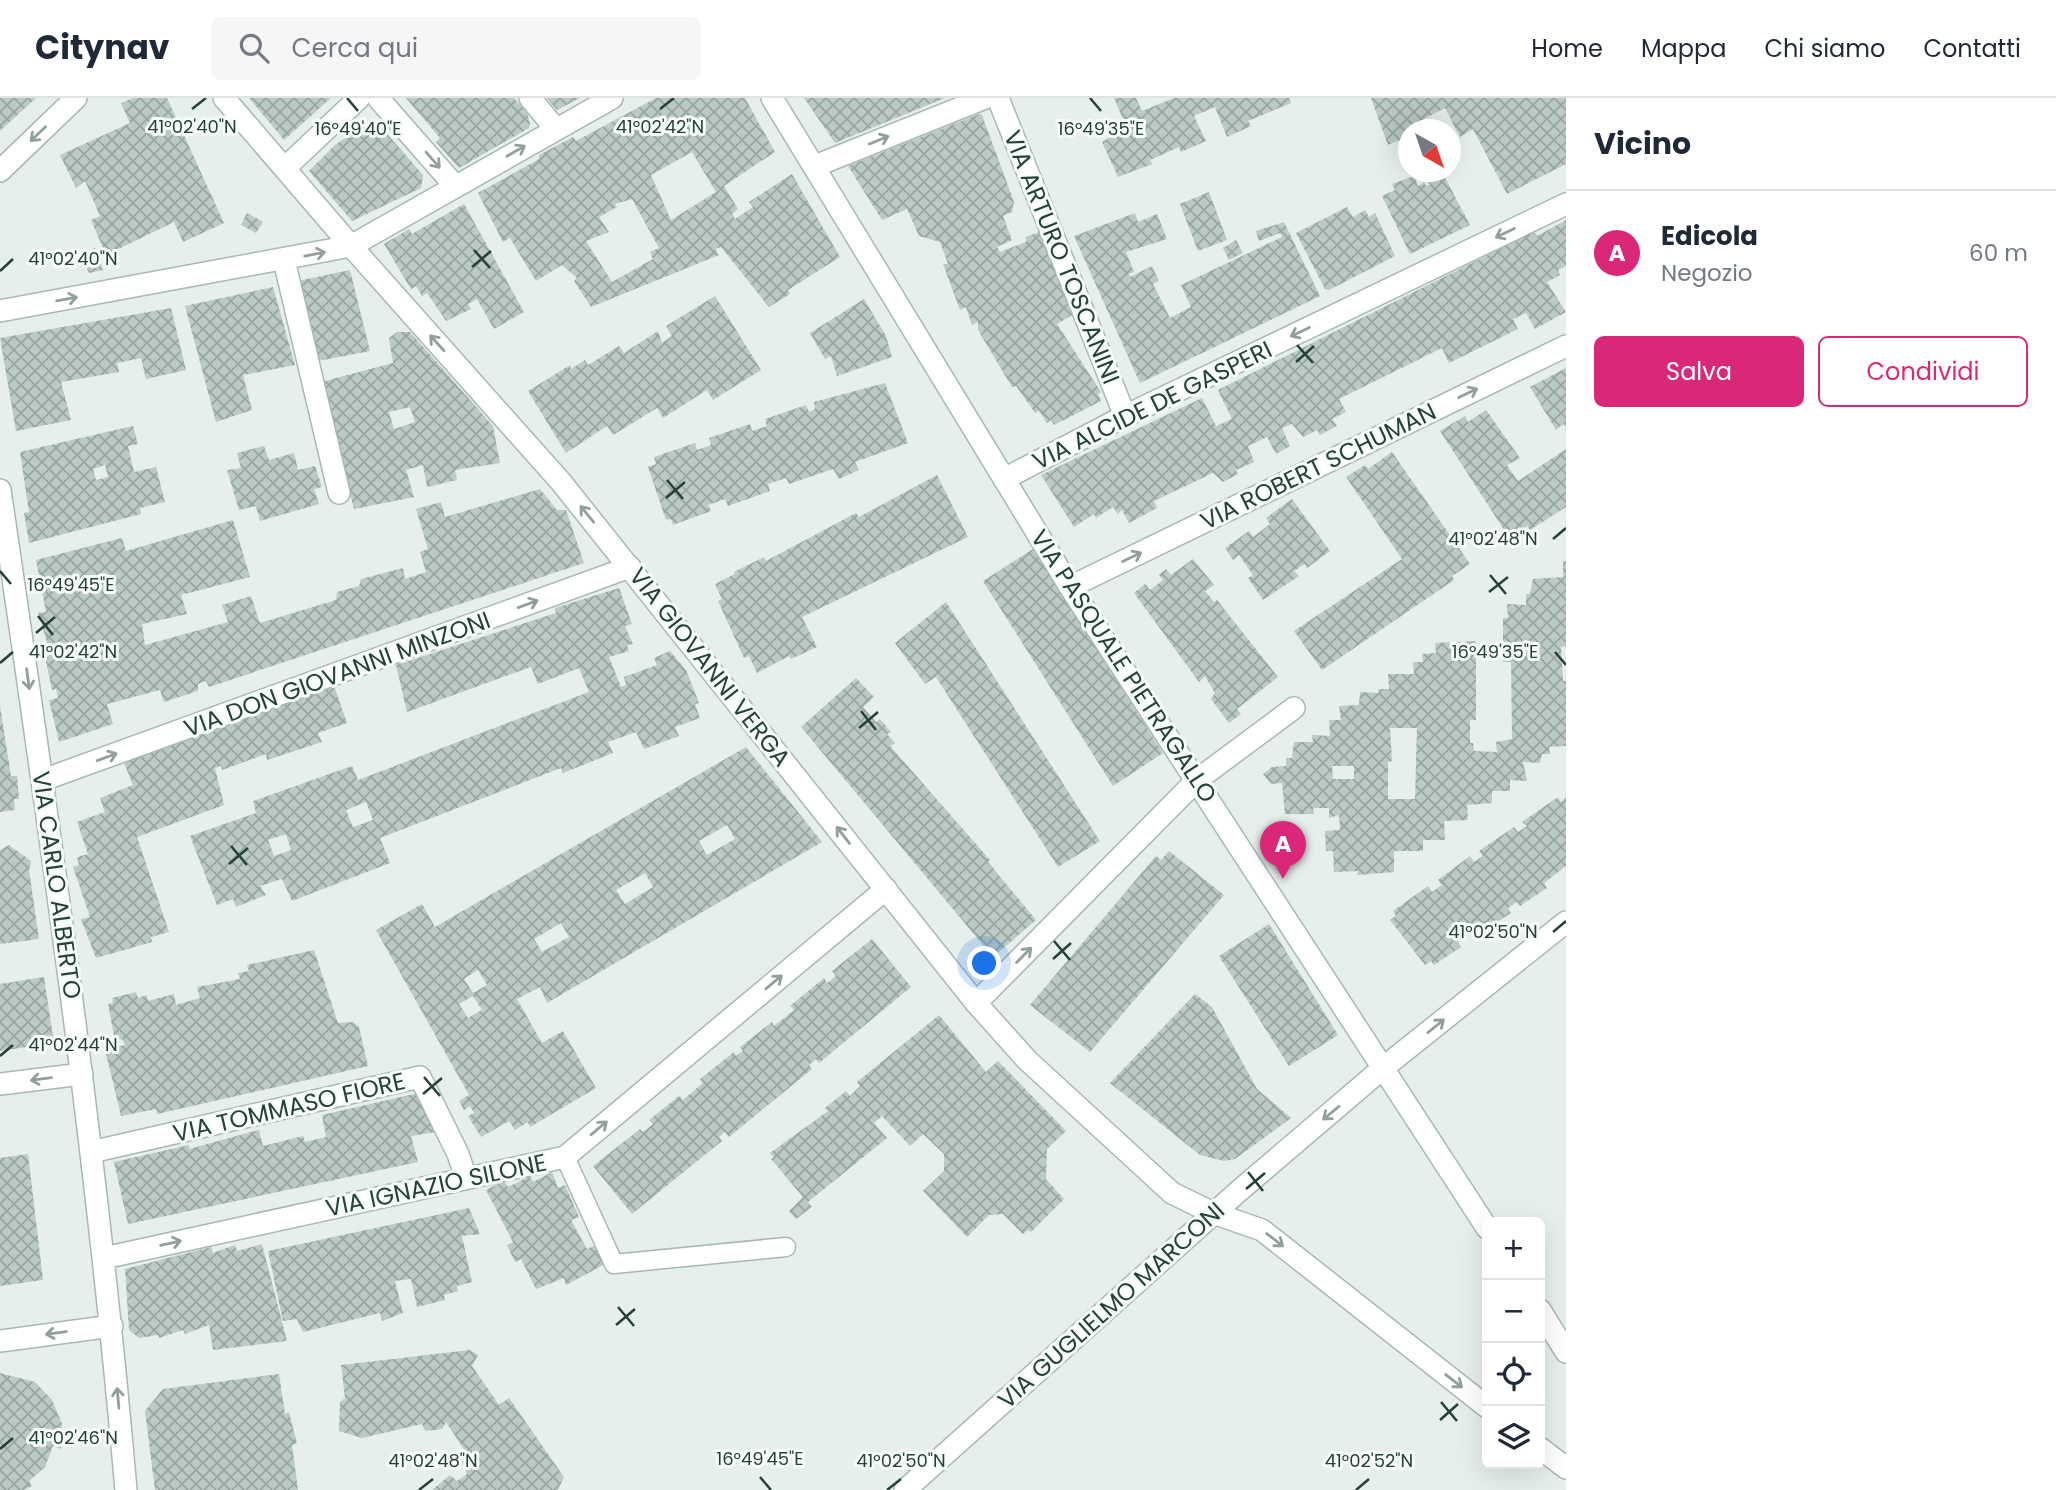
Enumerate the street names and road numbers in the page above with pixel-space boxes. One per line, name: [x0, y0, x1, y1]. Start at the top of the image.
street label: VIA ARTURO TOSCANINI: [996, 125, 1128, 389]
street label: VIA ALCIDE DE GASPERI: [1027, 333, 1277, 477]
street label: VIA ROBERT SCHUMAN: [1195, 395, 1441, 537]
street label: VIA PASQUALE PIETRAGALLO: [1023, 523, 1225, 809]
street label: VIA GIOVANNI VERGA: [622, 560, 798, 774]
street label: VIA DON GIOVANNI MINZONI: [179, 603, 495, 745]
street label: VIA CARLO ALBERTO: [25, 769, 89, 1001]
street label: VIA TOMMASO FIORE: [170, 1064, 408, 1150]
street label: VIA IGNAZIO SILONE: [323, 1145, 549, 1225]
street label: VIA GUGLIELMO MARCONI: [990, 1194, 1232, 1416]

